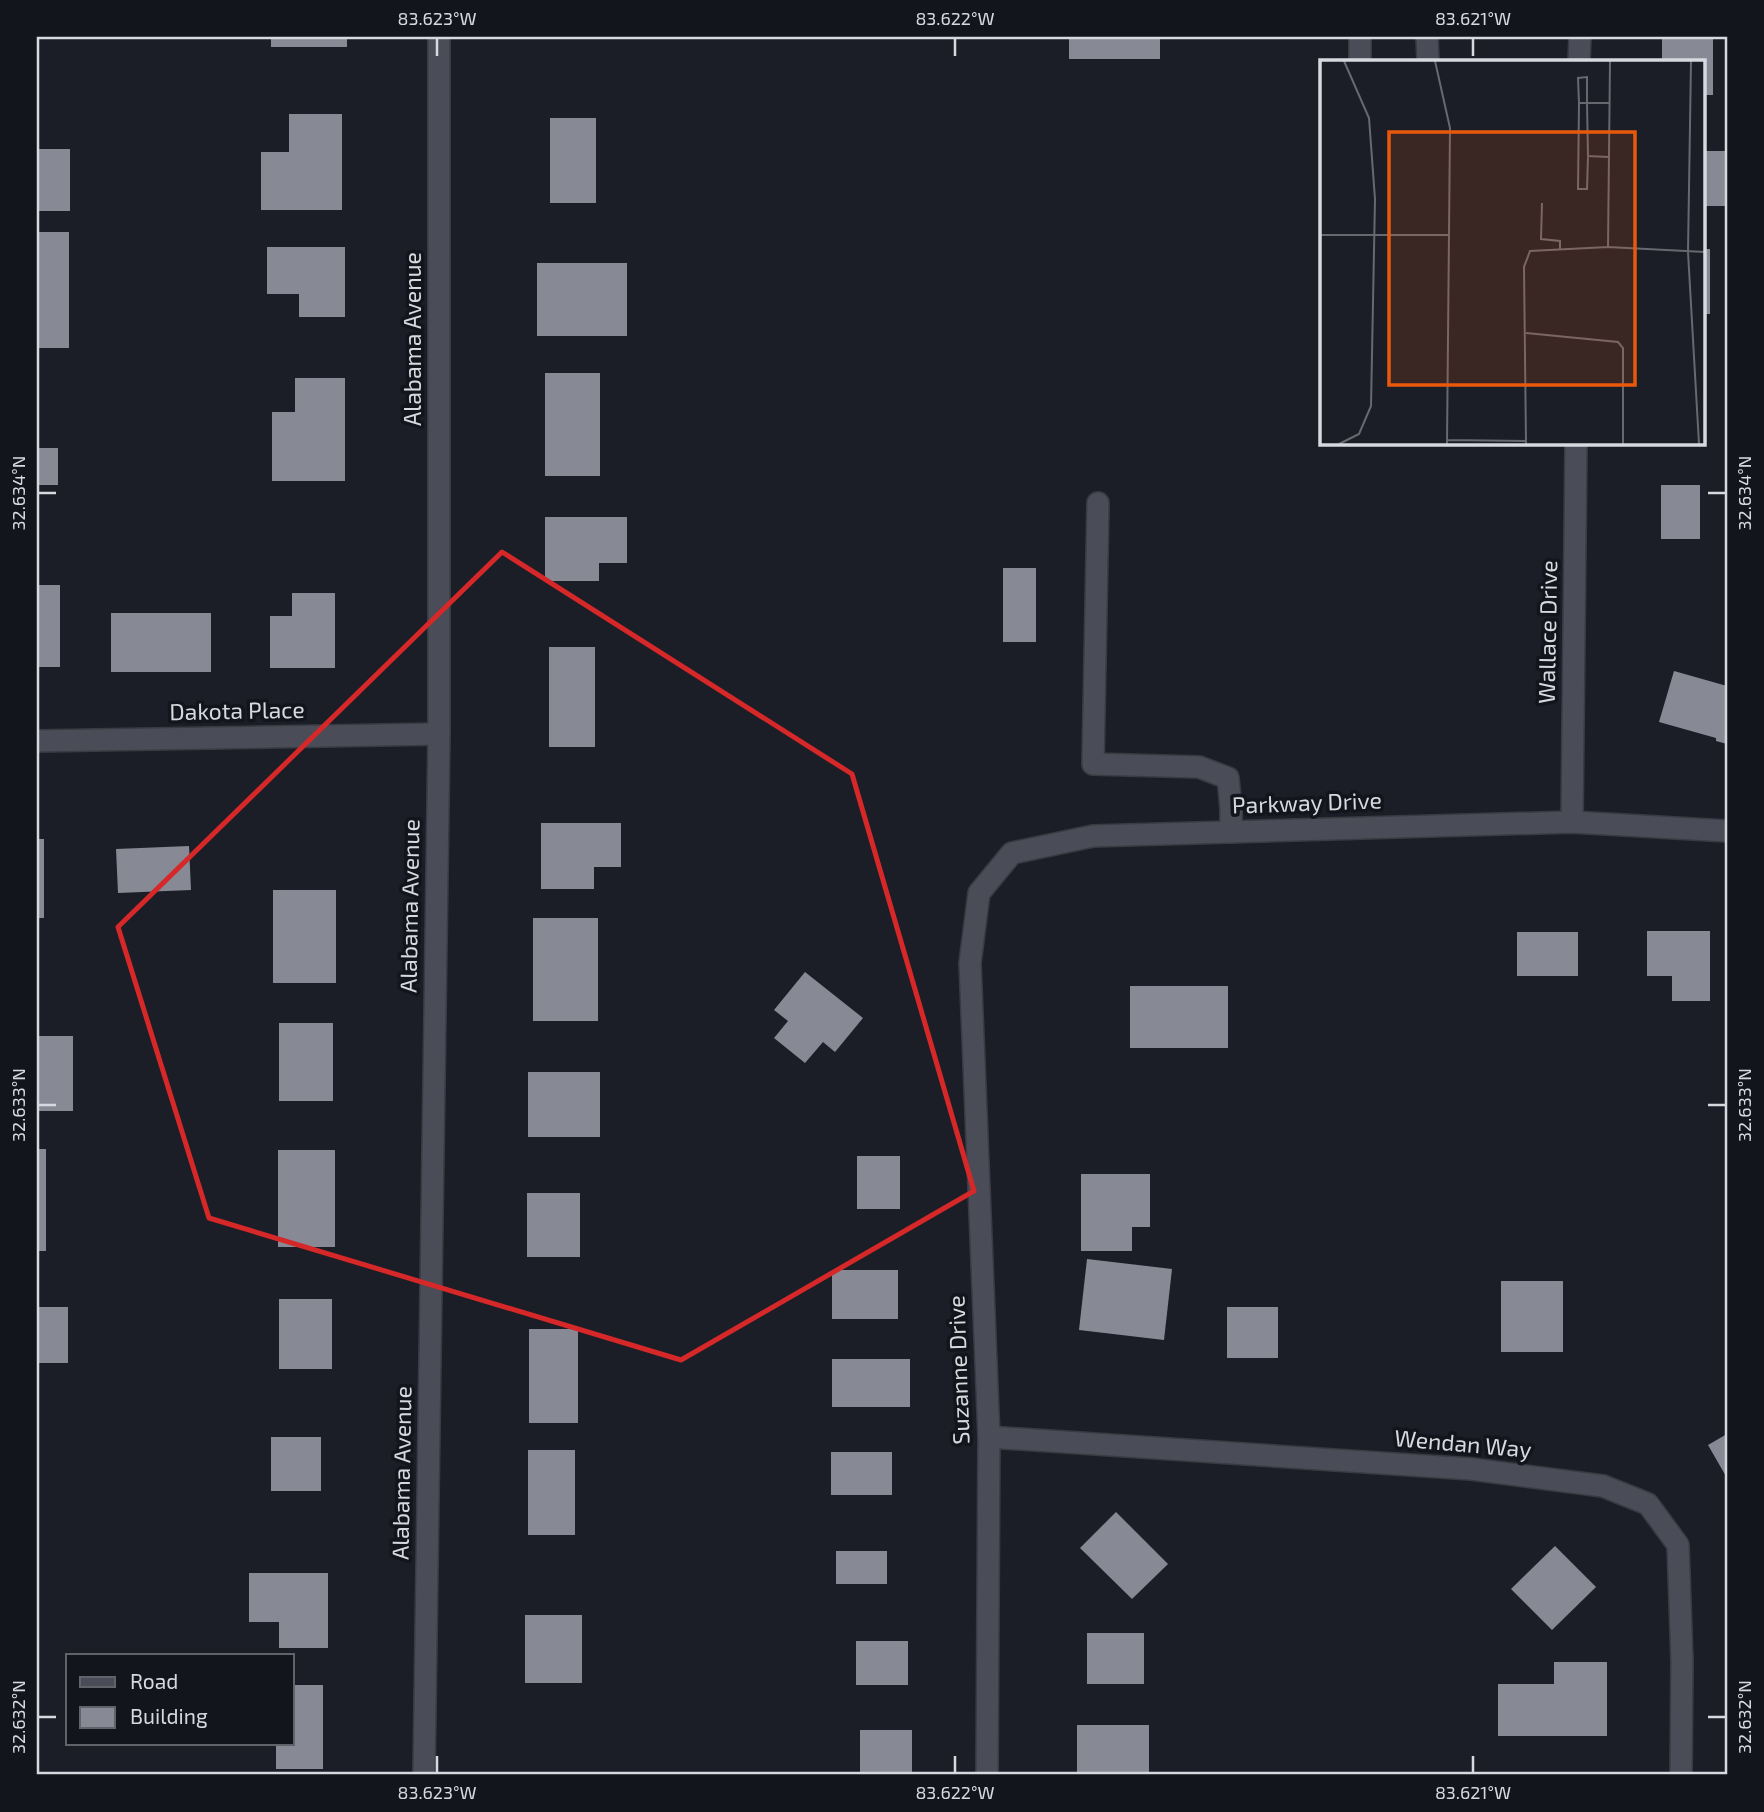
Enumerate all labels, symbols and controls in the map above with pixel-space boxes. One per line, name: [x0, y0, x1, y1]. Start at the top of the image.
text: 83.623°W: [397, 7, 477, 29]
text: 83.622°W: [915, 7, 995, 29]
text: 83.621°W: [1435, 7, 1511, 29]
inset map: [1320, 60, 1704, 444]
street label: Alabama Avenue: [398, 252, 426, 426]
text: 32.634°N: [7, 456, 29, 530]
text: 32.634°N: [1733, 456, 1755, 530]
street label: Wallace Drive: [1532, 560, 1562, 704]
street label: Dakota Place: [169, 695, 305, 725]
street label: Parkway Drive: [1232, 785, 1382, 819]
street label: Alabama Avenue: [393, 819, 425, 993]
text: 32.633°N: [7, 1068, 29, 1142]
text: 32.633°N: [1733, 1068, 1755, 1142]
street label: Suzanne Drive: [941, 1295, 975, 1445]
street label: Alabama Avenue: [385, 1386, 417, 1560]
street label: Wendan Way: [1393, 1423, 1533, 1463]
legend: [66, 1654, 294, 1745]
text: Road: [130, 1668, 178, 1693]
text: 32.632°N: [7, 1680, 29, 1754]
text: 32.632°N: [1733, 1680, 1755, 1754]
text: Building: [130, 1703, 208, 1728]
text: 83.623°W: [397, 1781, 477, 1803]
text: 83.622°W: [915, 1781, 995, 1803]
text: 83.621°W: [1435, 1781, 1511, 1803]

